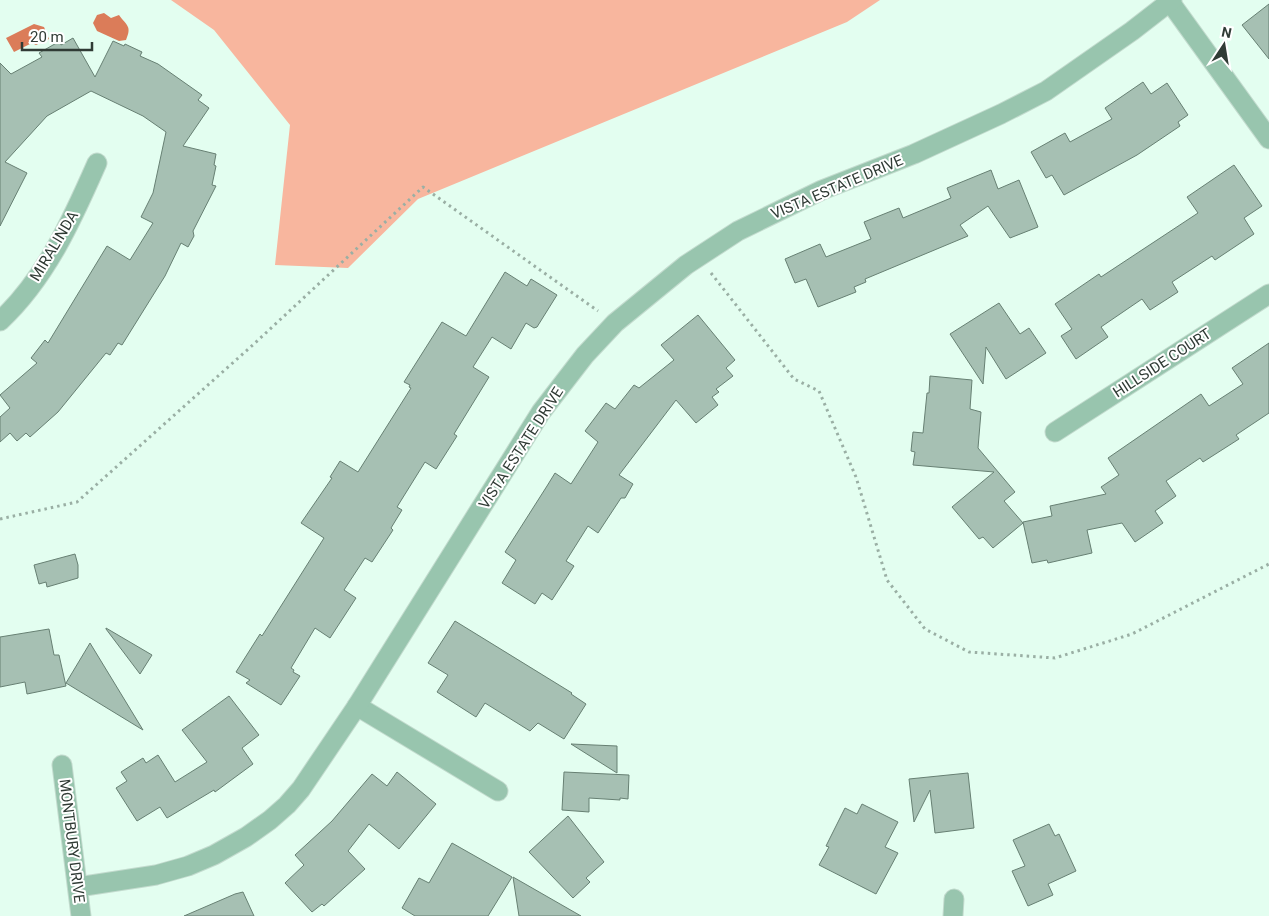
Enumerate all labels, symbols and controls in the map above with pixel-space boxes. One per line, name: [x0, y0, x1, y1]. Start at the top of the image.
scale bar: [22, 20, 92, 52]
north arrow: [1199, 20, 1249, 70]
text: N: [1220, 23, 1233, 41]
text: 20 m: [30, 28, 64, 46]
street label: VISTA ESTATE DRIVE: [768, 151, 906, 223]
street label: MIRALINDA: [26, 208, 82, 284]
street label: HILLSIDE COURT: [1110, 325, 1215, 401]
street label: VISTA ESTATE DRIVE: [475, 383, 567, 512]
street label: MONTBURY DRIVE: [55, 778, 89, 904]

